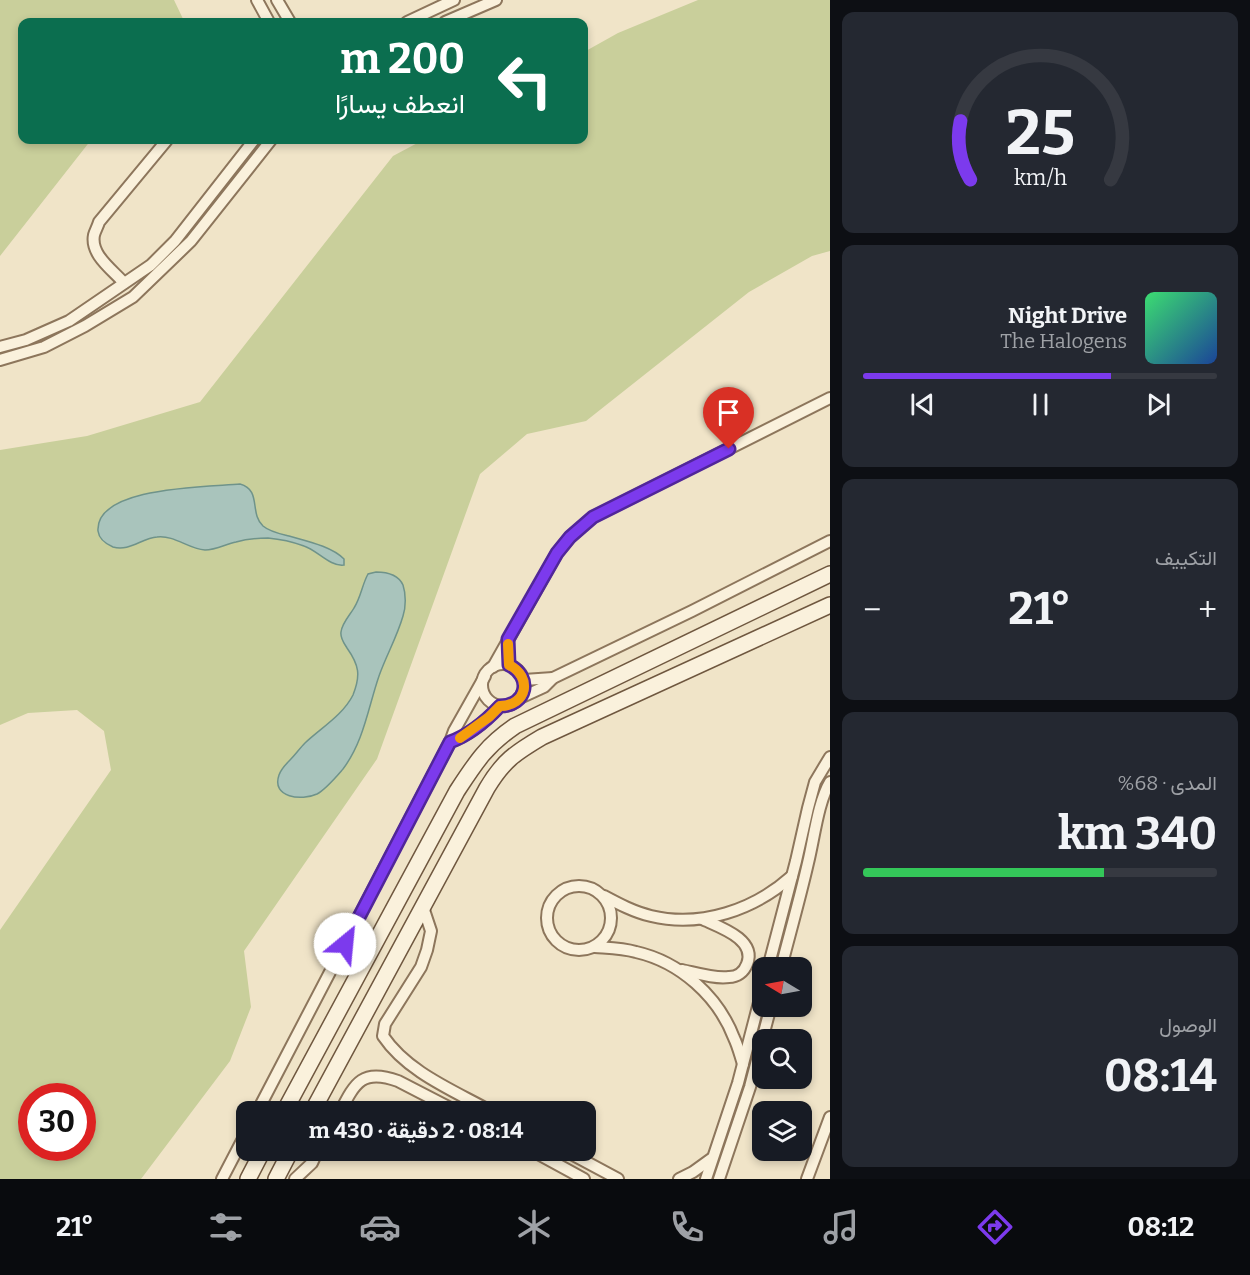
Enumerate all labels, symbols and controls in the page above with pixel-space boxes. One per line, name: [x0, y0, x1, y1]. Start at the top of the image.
text: 200 m: [340, 34, 465, 84]
icon: left: [486, 42, 564, 120]
text: انعطف يسارًا: [335, 88, 465, 120]
text: 25: [1005, 96, 1075, 171]
text: km/h: [1013, 165, 1067, 191]
text: Night Drive: [1008, 302, 1127, 329]
text: The Halogens: [1000, 329, 1127, 353]
pin: [703, 387, 754, 449]
icon: previous: [906, 388, 939, 421]
icon: pause: [1024, 388, 1057, 421]
icon: next: [1142, 388, 1175, 421]
icon: arrive: [712, 396, 745, 429]
text: التكييف: [1155, 546, 1217, 570]
text: 21°: [1008, 582, 1071, 636]
text: −: [863, 590, 881, 630]
text: +: [1198, 590, 1217, 630]
text: المدى · 68%: [1117, 771, 1217, 795]
text: 340 km: [1058, 807, 1217, 861]
position arrow: [313, 912, 377, 976]
north arrow: [752, 957, 812, 1017]
map controls: [752, 957, 812, 1161]
text: الوصول: [1159, 1013, 1217, 1037]
button: search: [752, 1029, 812, 1089]
text: 08:14: [1104, 1049, 1217, 1103]
speed limit sign: 30: [18, 1083, 96, 1161]
button: layers: [752, 1101, 812, 1161]
text: 08:14 · 2 دقيقة · 430 m: [309, 1117, 523, 1144]
icon: filters: [205, 1206, 247, 1248]
icon: car: [359, 1206, 401, 1248]
icon: climate: [513, 1206, 555, 1248]
icon: phone: [666, 1206, 708, 1248]
icon: music: [820, 1206, 862, 1248]
icon: directions: [974, 1206, 1016, 1248]
text: 21°: [56, 1211, 94, 1243]
text: 08:12: [1128, 1211, 1194, 1243]

